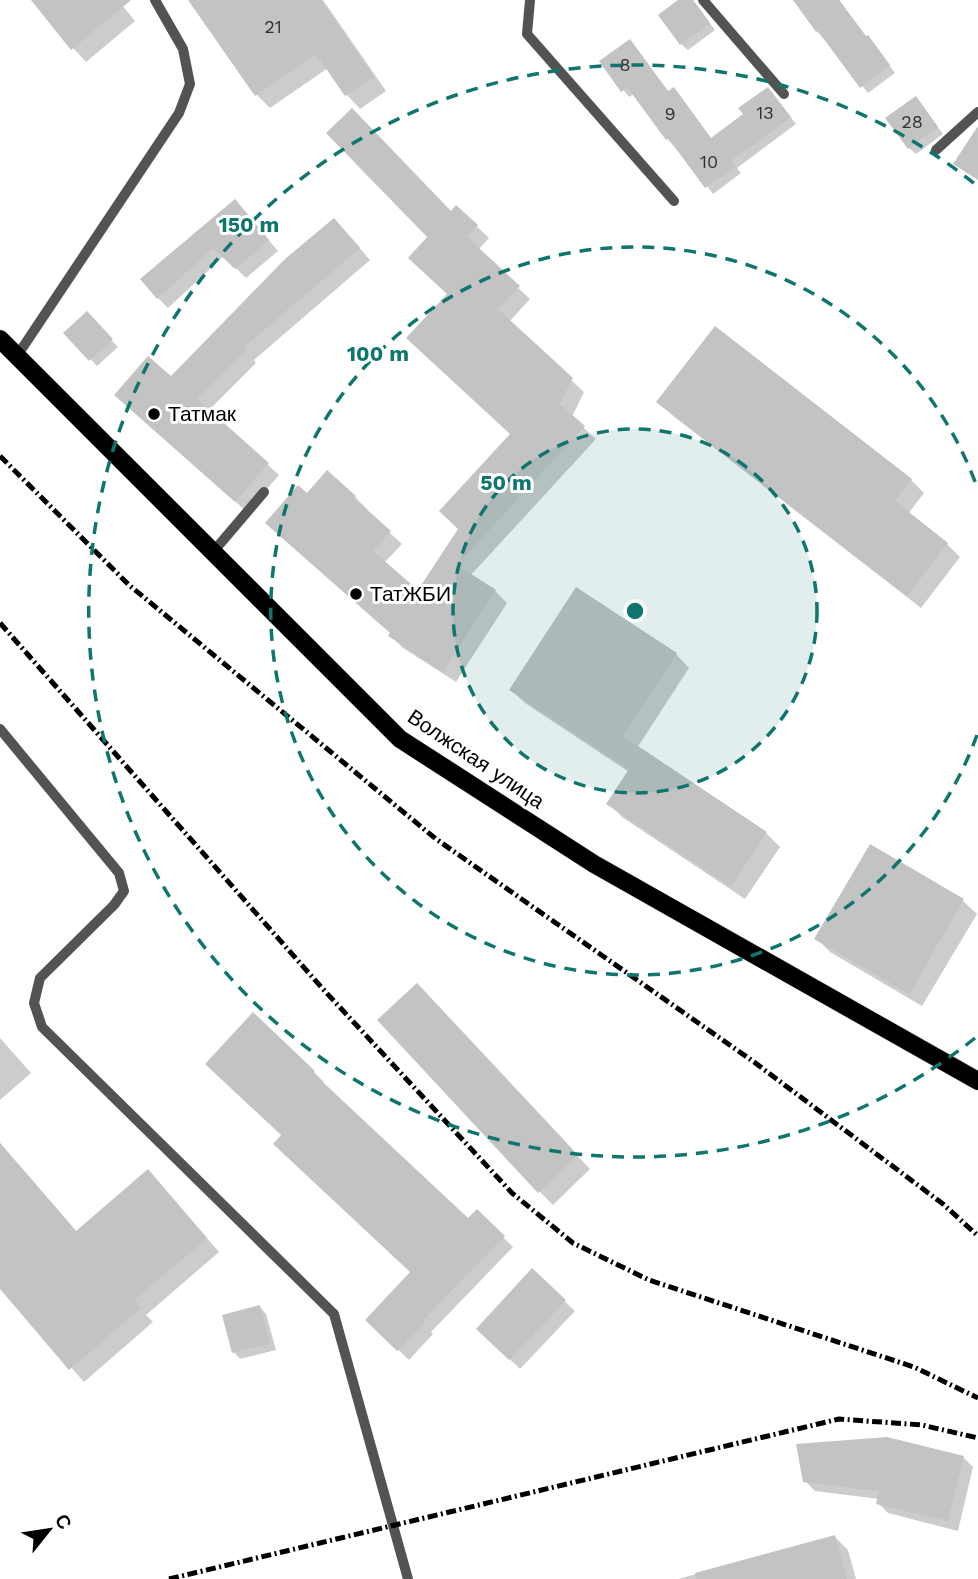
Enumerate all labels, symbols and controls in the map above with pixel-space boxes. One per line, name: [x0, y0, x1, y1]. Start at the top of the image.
house number: 21: [264, 16, 282, 37]
house number: 8: [619, 54, 631, 75]
house number: 13: [756, 102, 774, 123]
house number: 9: [664, 103, 676, 124]
house number: 28: [901, 111, 923, 132]
house number: 10: [700, 151, 718, 172]
text: 150 m: [219, 212, 279, 237]
text: 100 m: [347, 341, 409, 366]
place label: Татмак: [168, 401, 237, 426]
marker: Татмак: [146, 406, 162, 422]
text: 50 m: [480, 470, 532, 495]
place label: ТатЖБИ: [370, 581, 451, 606]
marker: ТатЖБИ: [348, 586, 364, 602]
centre of rings: [623, 599, 647, 623]
street label: Волжская улица: [403, 704, 550, 814]
north arrow: [14, 1495, 84, 1565]
text: С: [50, 1510, 77, 1534]

